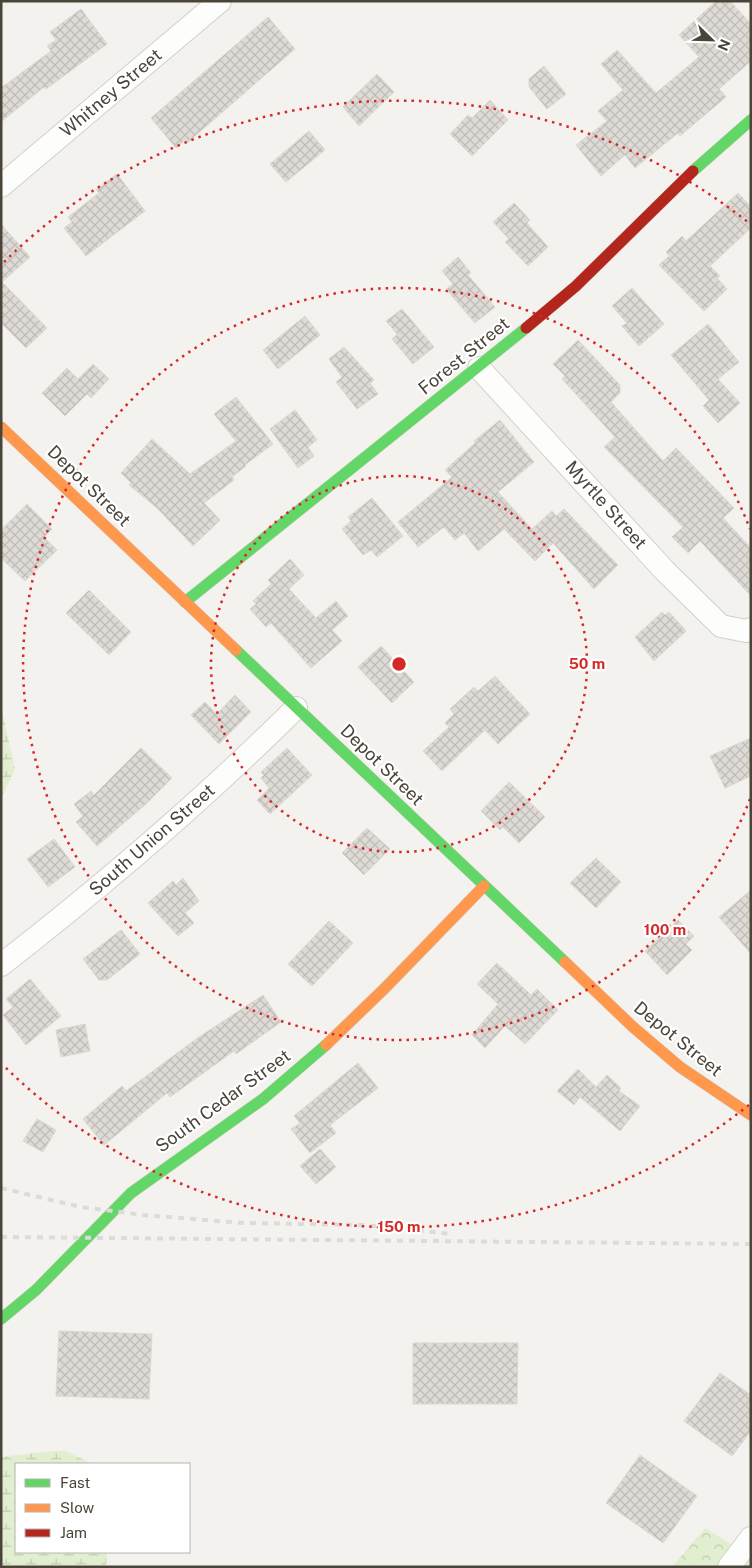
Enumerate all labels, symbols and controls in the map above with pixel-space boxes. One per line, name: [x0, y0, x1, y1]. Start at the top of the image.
north arrow: [687, 15, 737, 65]
text: N: [714, 37, 733, 53]
street label: Whitney Street: [56, 44, 166, 141]
street label: Forest Street: [414, 313, 513, 399]
street label: Depot Street: [44, 441, 135, 530]
street label: Myrtle Street: [561, 456, 651, 553]
centre of rings: [390, 655, 408, 673]
text: 50 m: [569, 655, 605, 672]
street label: Depot Street: [337, 720, 428, 809]
street label: South Union Street: [85, 779, 219, 900]
text: 100 m: [644, 921, 686, 938]
street label: Depot Street: [630, 997, 727, 1080]
street label: South Cedar Street: [151, 1045, 294, 1157]
text: 150 m: [377, 1218, 421, 1235]
legend: [15, 1463, 190, 1553]
text: Fast: [60, 1474, 90, 1491]
text: Slow: [60, 1499, 95, 1516]
text: Jam: [60, 1524, 87, 1541]

